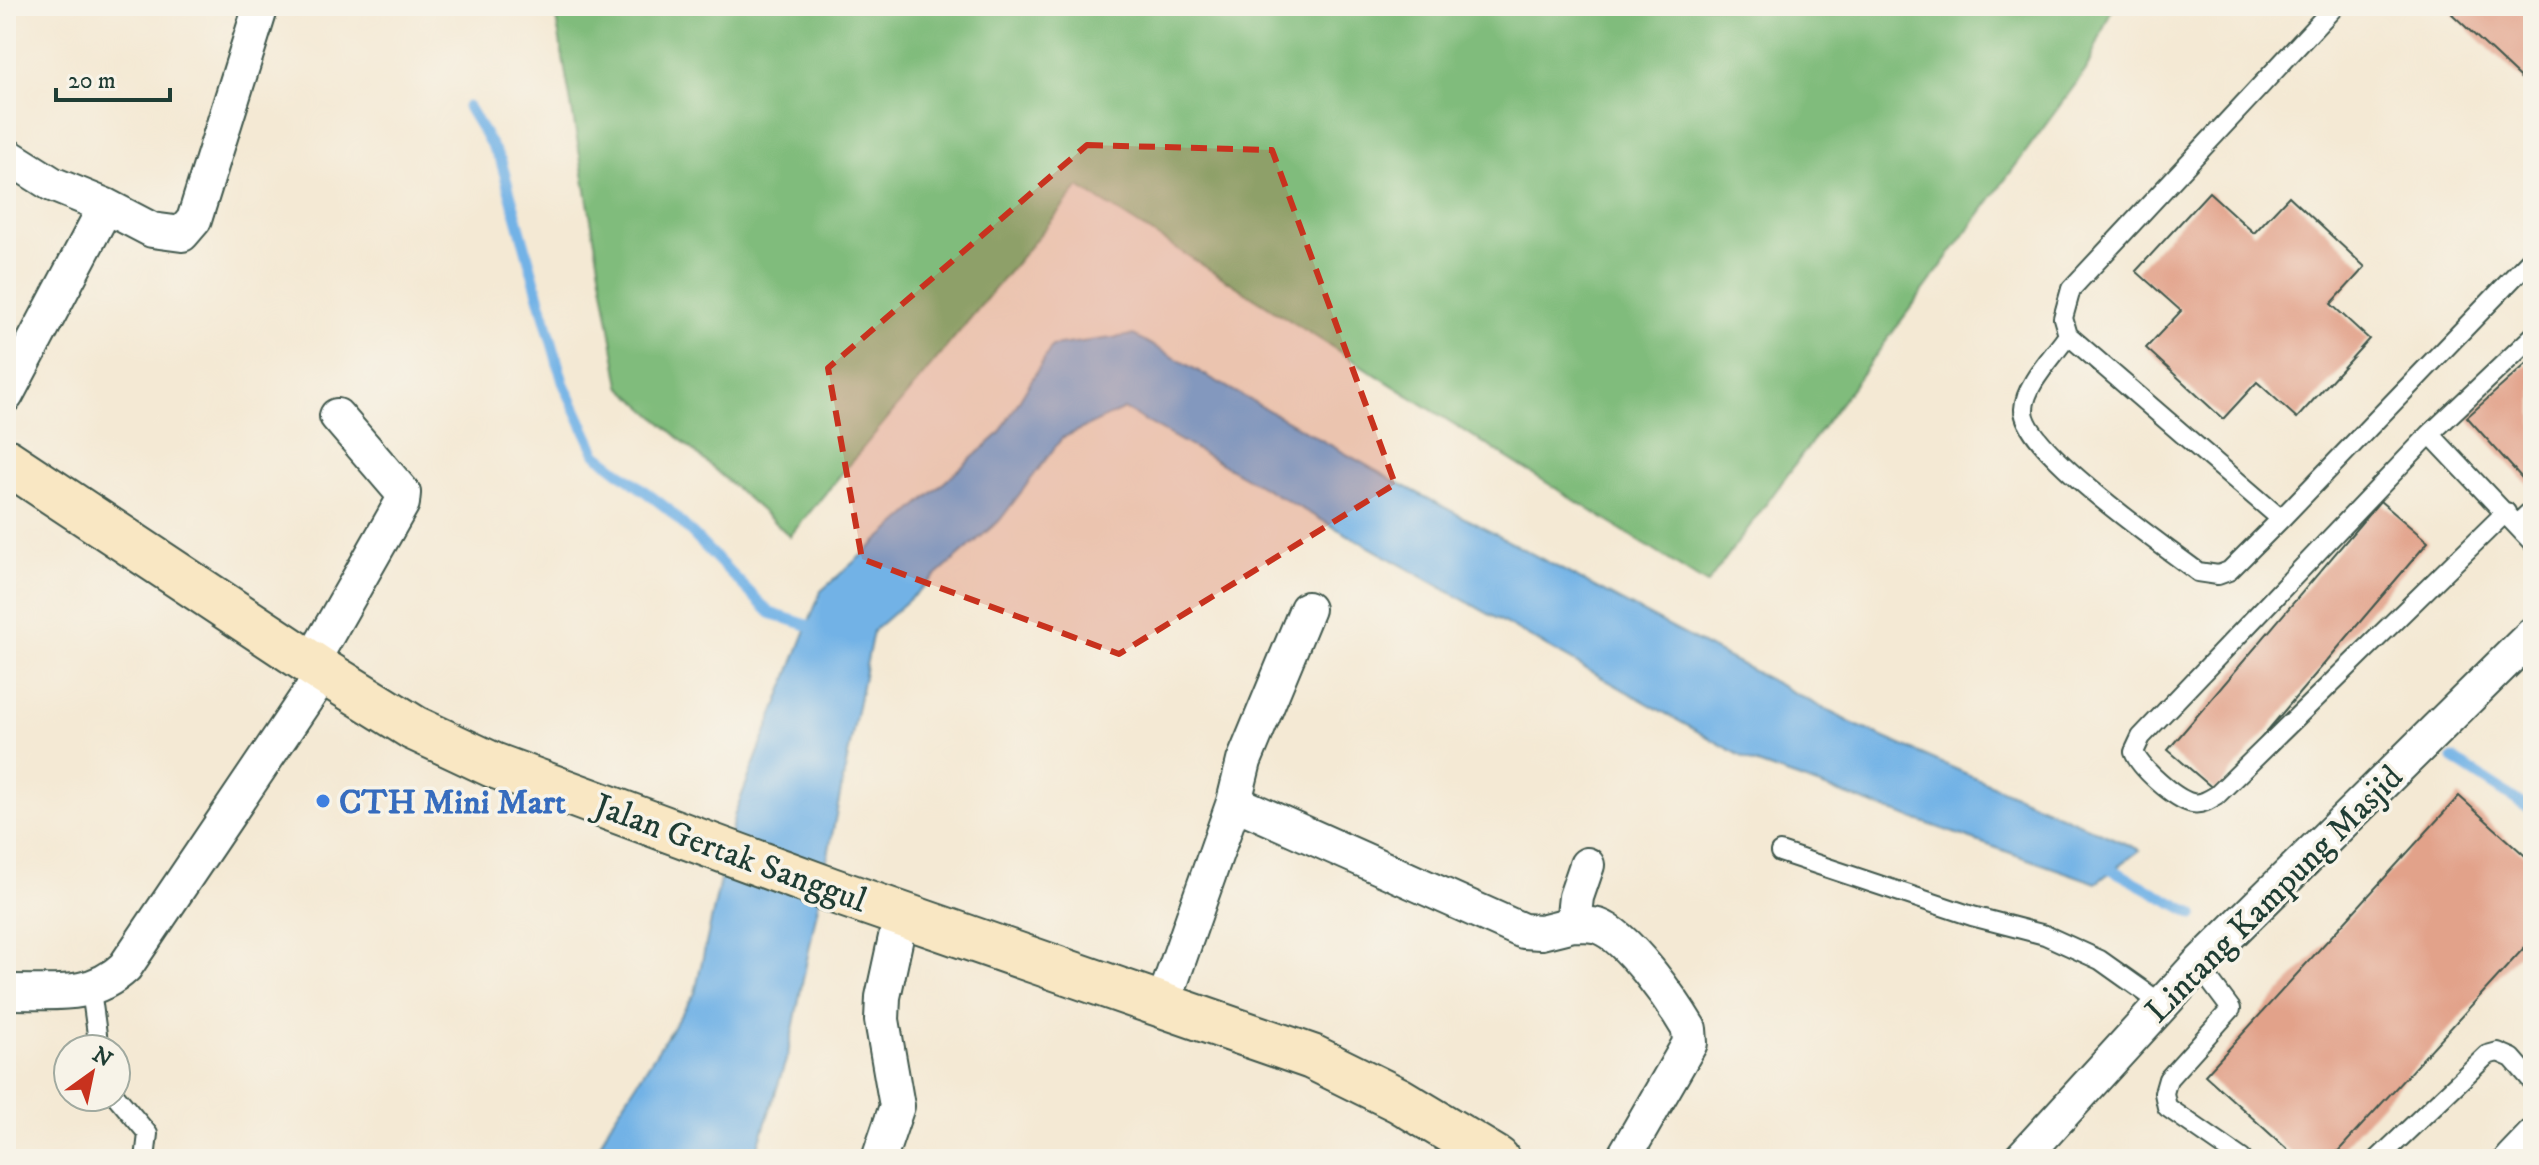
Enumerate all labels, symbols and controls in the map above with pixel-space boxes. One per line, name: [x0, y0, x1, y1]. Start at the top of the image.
scale bar: [56, 52, 170, 102]
text: 20 m: [68, 66, 116, 96]
street label: Lintang Kampung Masjid: [2137, 757, 2412, 1032]
place label: CTH Mini Mart: [339, 782, 566, 824]
street label: Jalan Gertak Sanggul: [586, 784, 873, 923]
marker: CTH Mini Mart: [314, 792, 332, 810]
north arrow: [52, 1033, 132, 1113]
text: N: [87, 1041, 117, 1074]

